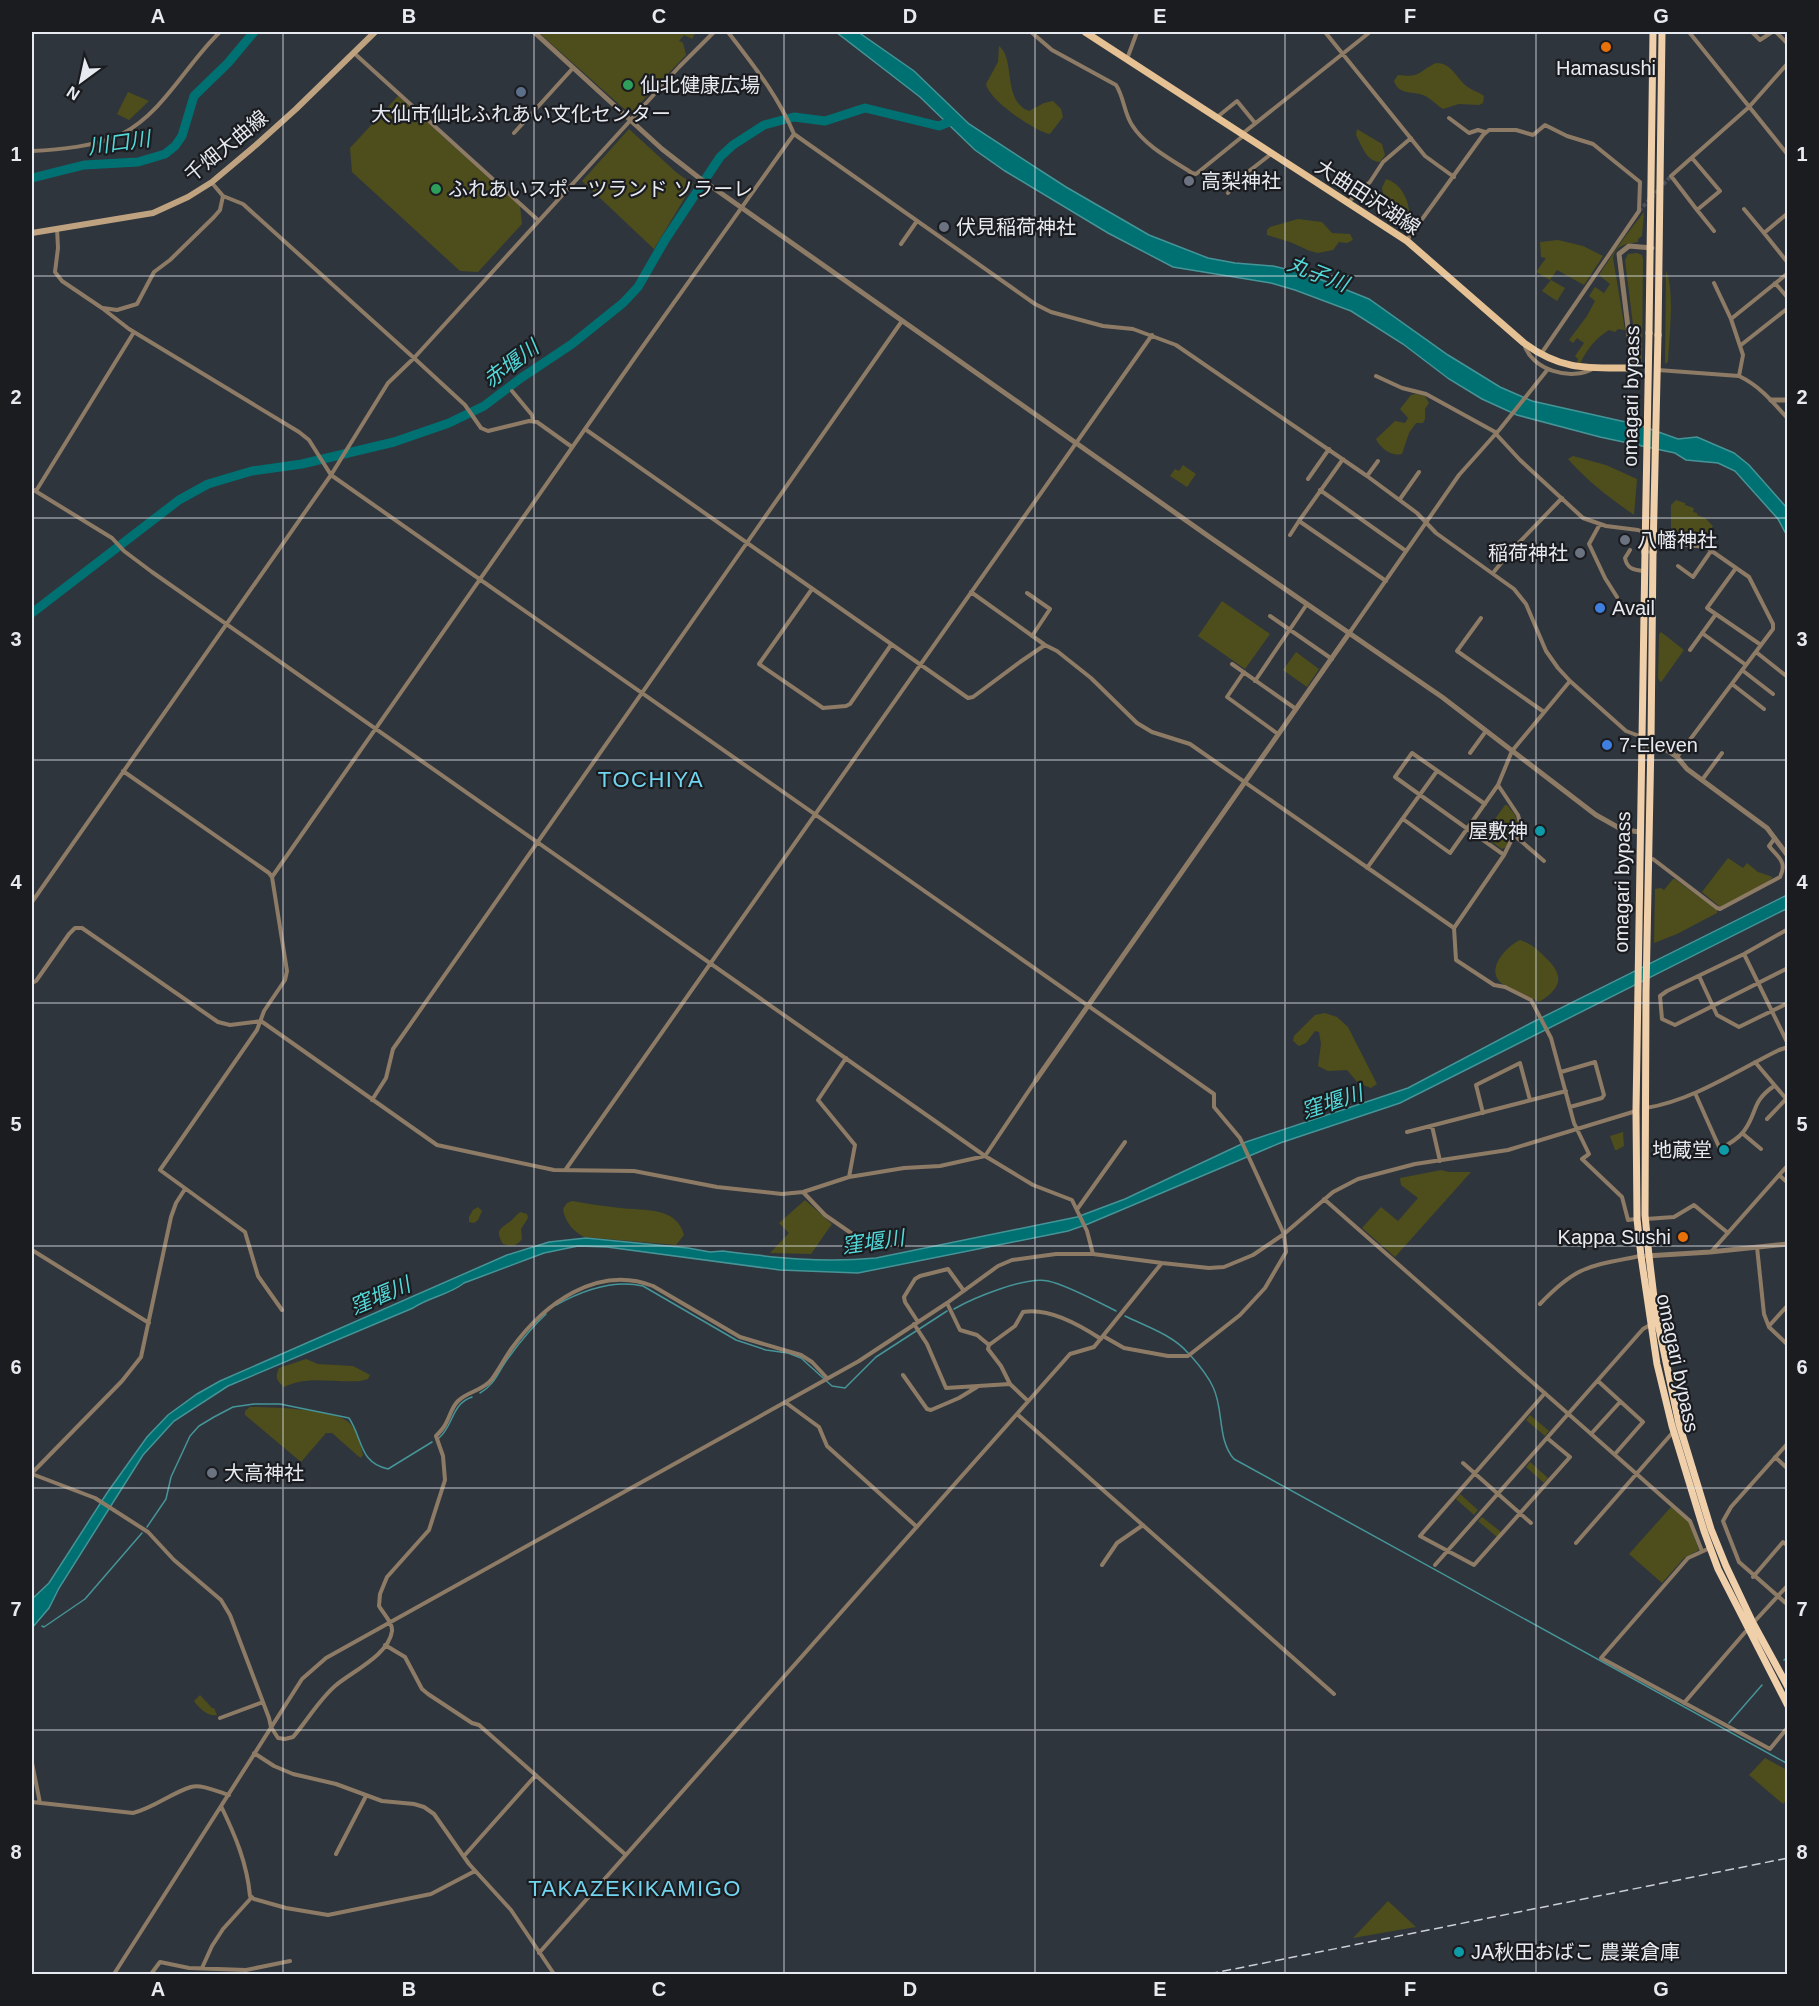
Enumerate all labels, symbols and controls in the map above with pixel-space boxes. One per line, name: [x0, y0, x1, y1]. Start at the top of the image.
text: A: [151, 5, 165, 27]
text: B: [402, 5, 416, 27]
text: C: [652, 5, 666, 27]
text: D: [903, 5, 917, 27]
text: E: [1153, 5, 1167, 27]
text: F: [1404, 5, 1416, 27]
text: G: [1653, 5, 1669, 27]
marker: Hamasushi: [1599, 40, 1613, 54]
north arrow: [51, 51, 111, 111]
place label: Hamasushi: [1556, 57, 1656, 79]
place label: 仙北健康広場: [640, 74, 760, 96]
marker: 仙北健康広場: [621, 78, 635, 92]
text: N: [64, 83, 83, 103]
marker: 大仙市仙北ふれあい文化センター: [514, 85, 528, 99]
place label: 大仙市仙北ふれあい文化センター: [371, 103, 671, 125]
street label: 千畑大曲線: [180, 106, 272, 186]
water label: 川口川: [86, 126, 154, 158]
text: 1: [10, 143, 22, 165]
text: 1: [1796, 143, 1808, 165]
street label: 大曲田沢湖線: [1312, 155, 1424, 239]
place label: 高梨神社: [1201, 170, 1281, 192]
marker: 高梨神社: [1182, 174, 1196, 188]
place label: ふれあいスポーツランド ソラーレ: [448, 178, 753, 200]
marker: ふれあいスポーツランド ソラーレ: [429, 182, 443, 196]
place label: 伏見稲荷神社: [956, 216, 1076, 238]
marker: 伏見稲荷神社: [937, 220, 951, 234]
water label: 丸子川: [1285, 252, 1354, 296]
street label: omagari bypass: [1619, 325, 1643, 467]
water label: 赤堰川: [479, 334, 544, 392]
text: 2: [10, 386, 22, 408]
text: 2: [1796, 386, 1808, 408]
place label: 八幡神社: [1637, 529, 1717, 551]
marker: 八幡神社: [1618, 533, 1632, 547]
place label: 稲荷神社: [1488, 542, 1568, 564]
marker: 稲荷神社: [1573, 546, 1587, 560]
place label: Avail: [1612, 597, 1655, 619]
marker: Avail: [1593, 601, 1607, 615]
text: 3: [10, 628, 22, 650]
text: 3: [1796, 628, 1808, 650]
place label: 7-Eleven: [1619, 734, 1698, 756]
marker: 7-Eleven: [1600, 738, 1614, 752]
district label: TOCHIYA: [598, 767, 704, 792]
street label: omagari bypass: [1610, 811, 1634, 953]
place label: 屋敷神: [1468, 820, 1528, 842]
marker: 屋敷神: [1533, 824, 1547, 838]
text: 4: [10, 871, 22, 893]
text: 4: [1796, 871, 1808, 893]
water label: 窪堰川: [1298, 1080, 1367, 1122]
text: 5: [10, 1113, 22, 1135]
text: 5: [1796, 1113, 1808, 1135]
place label: 地蔵堂: [1652, 1139, 1712, 1161]
marker: 地蔵堂: [1717, 1143, 1731, 1157]
water label: 窪堰川: [840, 1225, 908, 1257]
place label: Kappa Sushi: [1558, 1226, 1671, 1248]
marker: Kappa Sushi: [1676, 1230, 1690, 1244]
water label: 窪堰川: [346, 1272, 415, 1318]
street label: omagari bypass: [1653, 1292, 1703, 1434]
text: 6: [10, 1356, 22, 1378]
text: 6: [1796, 1356, 1808, 1378]
place label: 大高神社: [224, 1462, 304, 1484]
marker: 大高神社: [205, 1466, 219, 1480]
text: 7: [10, 1598, 22, 1620]
text: 7: [1796, 1598, 1808, 1620]
text: 8: [10, 1841, 22, 1863]
text: 8: [1796, 1841, 1808, 1863]
district label: TAKAZEKIKAMIGO: [528, 1876, 742, 1901]
place label: JA秋田おばこ 農業倉庫: [1471, 1941, 1680, 1963]
marker: JA秋田おばこ 農業倉庫: [1452, 1945, 1466, 1959]
text: A: [151, 1978, 165, 2000]
text: B: [402, 1978, 416, 2000]
text: C: [652, 1978, 666, 2000]
text: D: [903, 1978, 917, 2000]
text: E: [1153, 1978, 1167, 2000]
text: F: [1404, 1978, 1416, 2000]
text: G: [1653, 1978, 1669, 2000]

